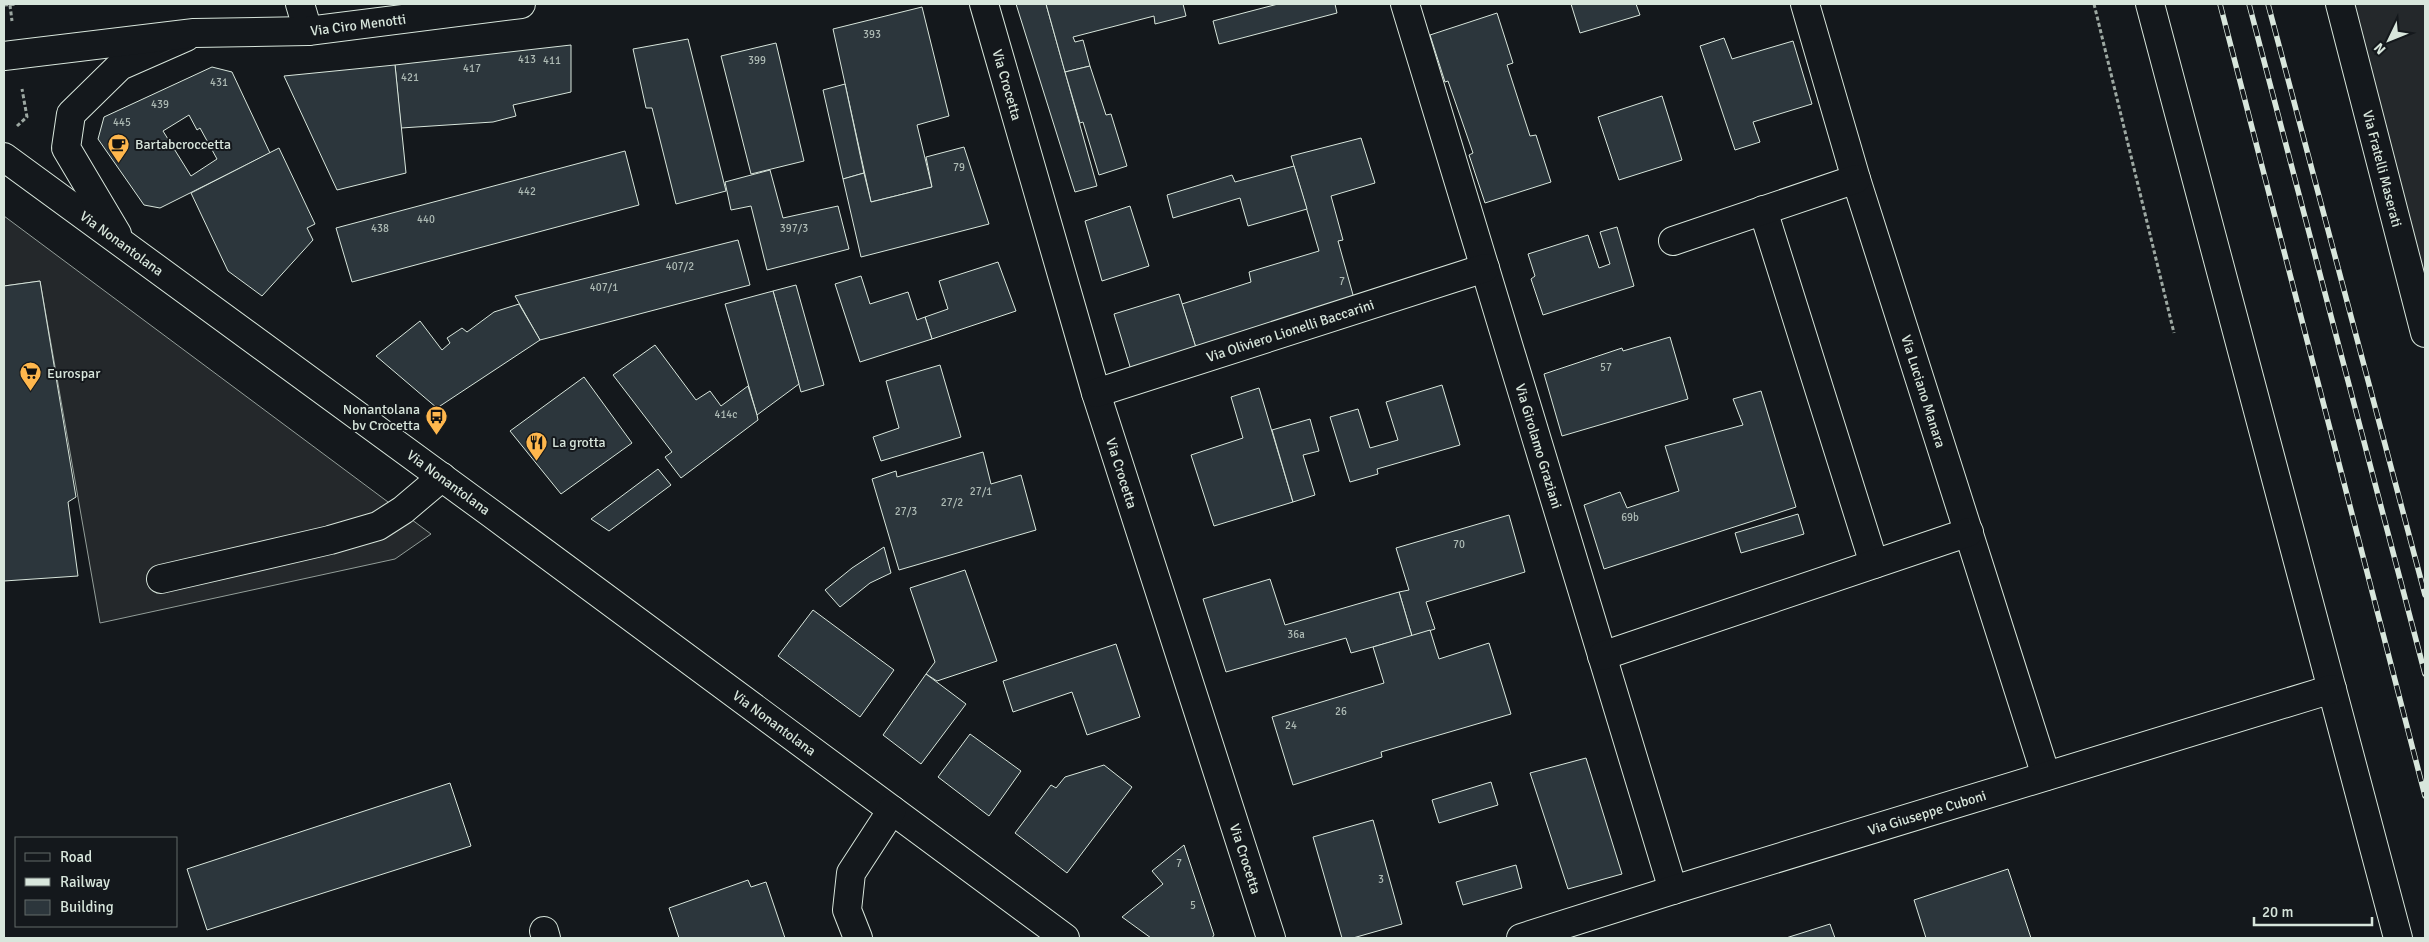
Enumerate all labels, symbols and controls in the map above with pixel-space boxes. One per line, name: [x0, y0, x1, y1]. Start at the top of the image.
street label: Via Ciro Menotti: [309, 11, 407, 40]
north arrow: [2364, 15, 2414, 65]
house number: 393: [863, 28, 881, 41]
text: N: [2370, 39, 2389, 58]
street label: Via Crocetta: [988, 47, 1025, 122]
house number: 413: [518, 53, 536, 66]
house number: 411: [543, 54, 561, 67]
house number: 399: [748, 54, 766, 67]
house number: 417: [463, 62, 481, 75]
house number: 421: [401, 71, 419, 84]
house number: 431: [210, 76, 228, 89]
house number: 439: [151, 98, 169, 111]
street label: Via Fratelli Maserati: [2359, 108, 2405, 229]
house number: 445: [113, 116, 131, 129]
cafe icon: Bartabcroccetta: [107, 132, 131, 163]
place label: Bartabcroccetta: [135, 136, 231, 153]
house number: 79: [953, 161, 965, 174]
house number: 442: [518, 185, 536, 198]
street label: Via Nonantolana: [76, 207, 167, 280]
house number: 440: [417, 213, 435, 226]
house number: 438: [371, 222, 389, 235]
house number: 397/3: [780, 222, 808, 235]
house number: 407/2: [666, 260, 694, 273]
house number: 7: [1339, 275, 1345, 288]
house number: 407/1: [590, 281, 618, 294]
street label: Via Oliviero Lionelli Baccarini: [1204, 296, 1376, 366]
street label: Via Luciano Manara: [1897, 333, 1949, 450]
supermarket icon: Eurospar: [19, 361, 43, 392]
house number: 57: [1600, 361, 1612, 374]
place label: Eurospar: [47, 365, 101, 382]
street label: Via Girolamo Graziani: [1511, 382, 1565, 511]
place label: Nonantolana bv Crocetta: [343, 401, 420, 434]
bus stop icon: Nonantolana bv Crocetta: [424, 405, 448, 436]
house number: 414c: [714, 408, 738, 421]
restaurant icon: La grotta: [524, 430, 548, 461]
place label: La grotta: [552, 434, 606, 451]
street label: Via Crocetta: [1102, 436, 1141, 511]
street label: Via Nonantolana: [403, 447, 493, 519]
house number: 27/1: [970, 485, 992, 498]
house number: 27/2: [941, 496, 963, 509]
house number: 27/3: [895, 505, 917, 518]
house number: 69b: [1621, 511, 1639, 524]
house number: 70: [1453, 538, 1465, 551]
house number: 36a: [1287, 628, 1305, 641]
street label: Via Nonantolana: [729, 687, 819, 760]
house number: 26: [1335, 705, 1347, 718]
house number: 24: [1285, 719, 1297, 732]
street label: Via Giuseppe Cuboni: [1866, 787, 1988, 839]
street label: Via Crocetta: [1226, 821, 1264, 896]
legend: [15, 837, 178, 927]
text: Road: [60, 848, 92, 866]
house number: 7: [1176, 857, 1182, 870]
text: Railway: [60, 873, 110, 891]
house number: 3: [1378, 873, 1384, 886]
scale bar: [2254, 894, 2372, 926]
text: Building: [60, 898, 114, 916]
house number: 5: [1190, 899, 1196, 912]
text: 20 m: [2262, 903, 2293, 921]

